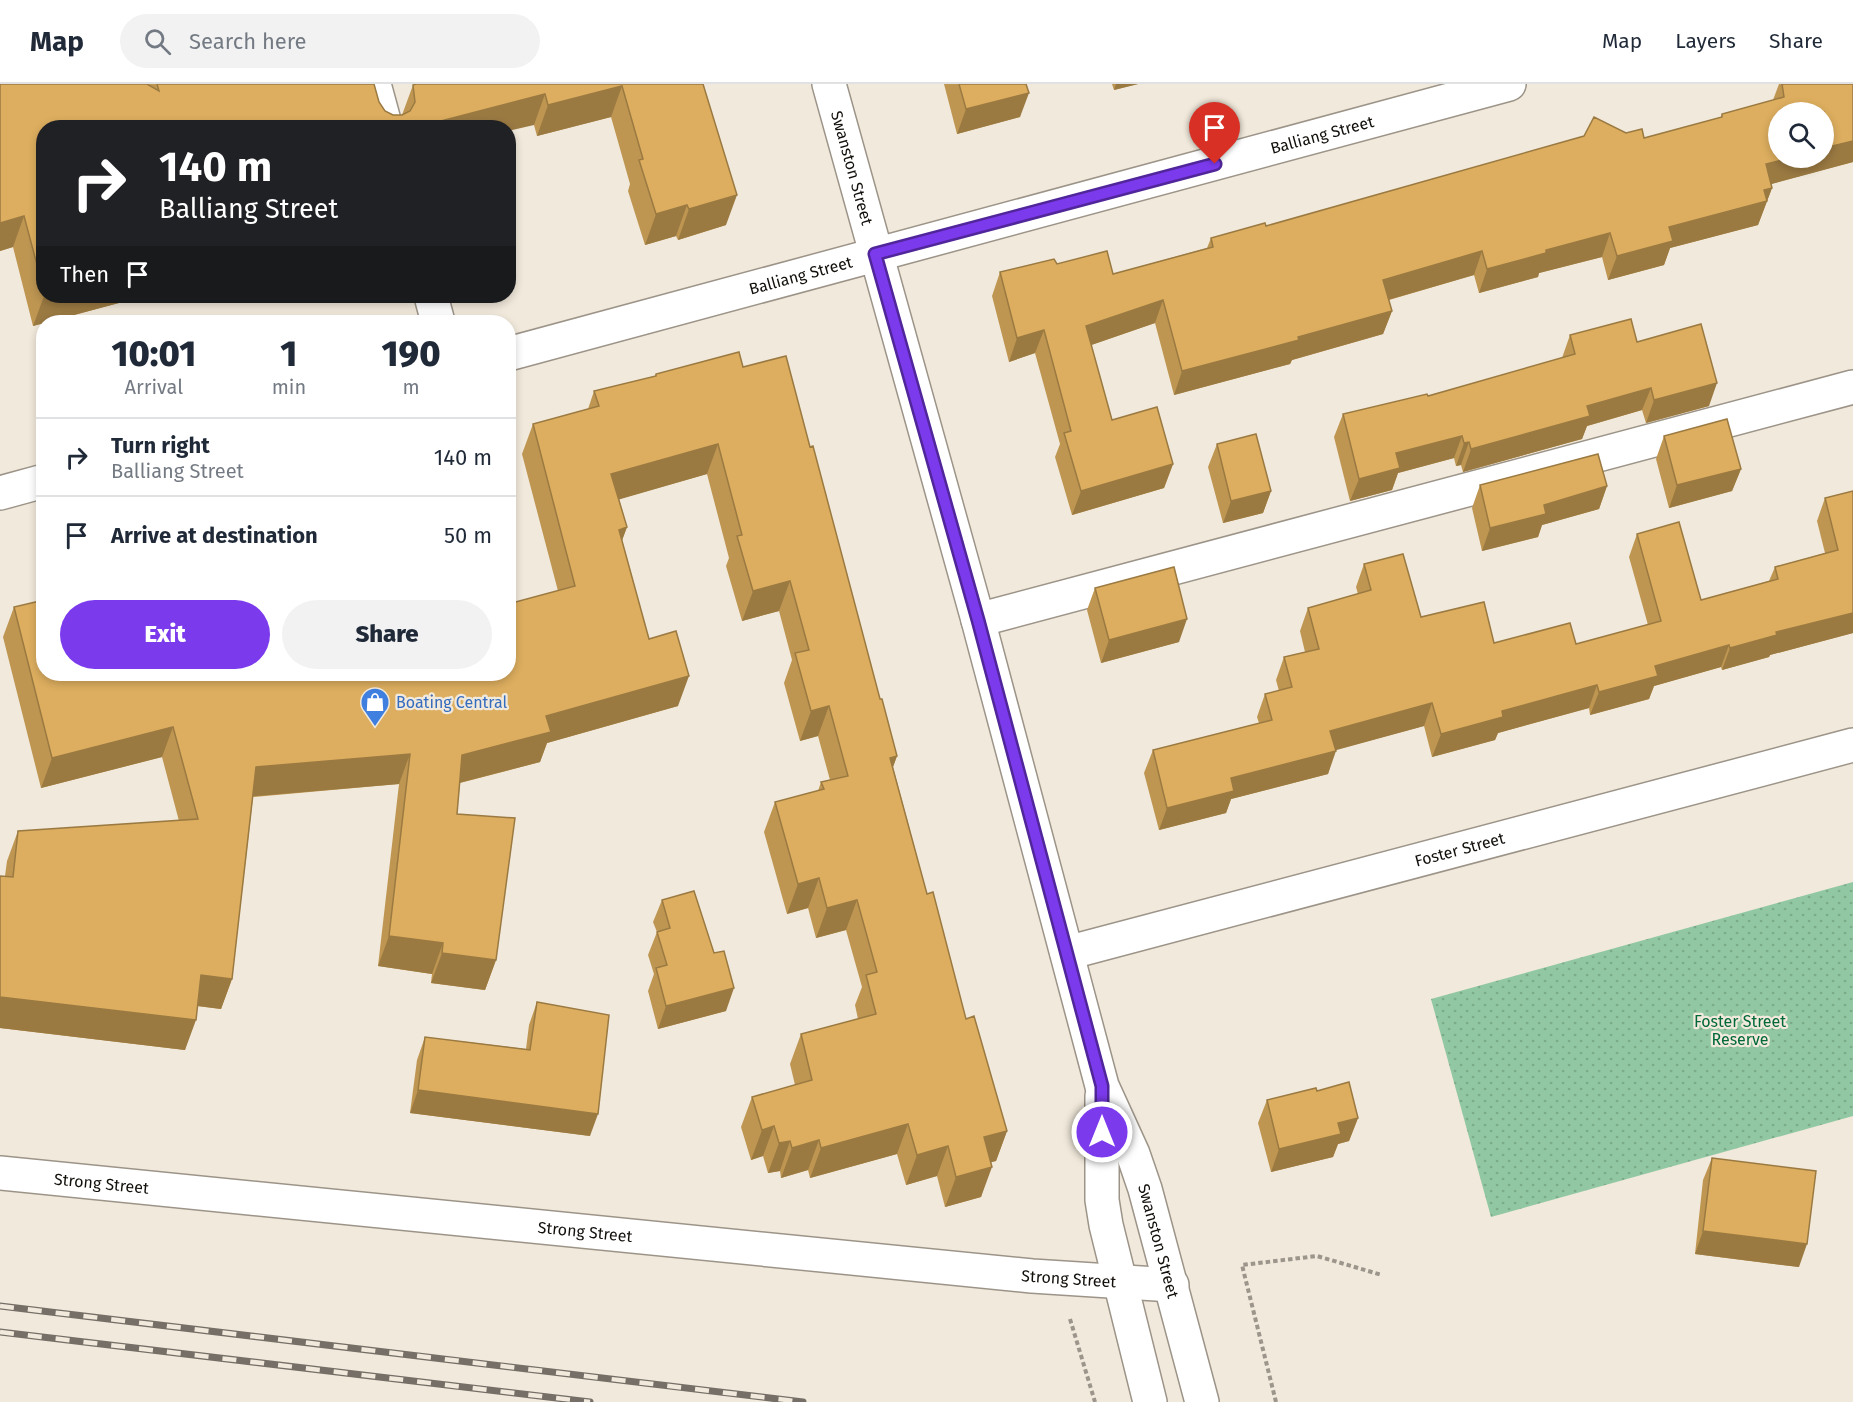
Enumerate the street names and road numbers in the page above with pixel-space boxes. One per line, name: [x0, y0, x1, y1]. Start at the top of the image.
street label: Swanston Street: [827, 109, 877, 227]
street label: Balliang Street: [1268, 112, 1376, 158]
street label: Balliang Street: [747, 252, 855, 299]
street label: Foster Street: [1413, 829, 1507, 871]
street label: Strong Street: [53, 1169, 150, 1198]
street label: Swanston Street: [1134, 1181, 1183, 1301]
street label: Strong Street: [537, 1218, 633, 1246]
street label: Strong Street: [1020, 1266, 1117, 1291]

